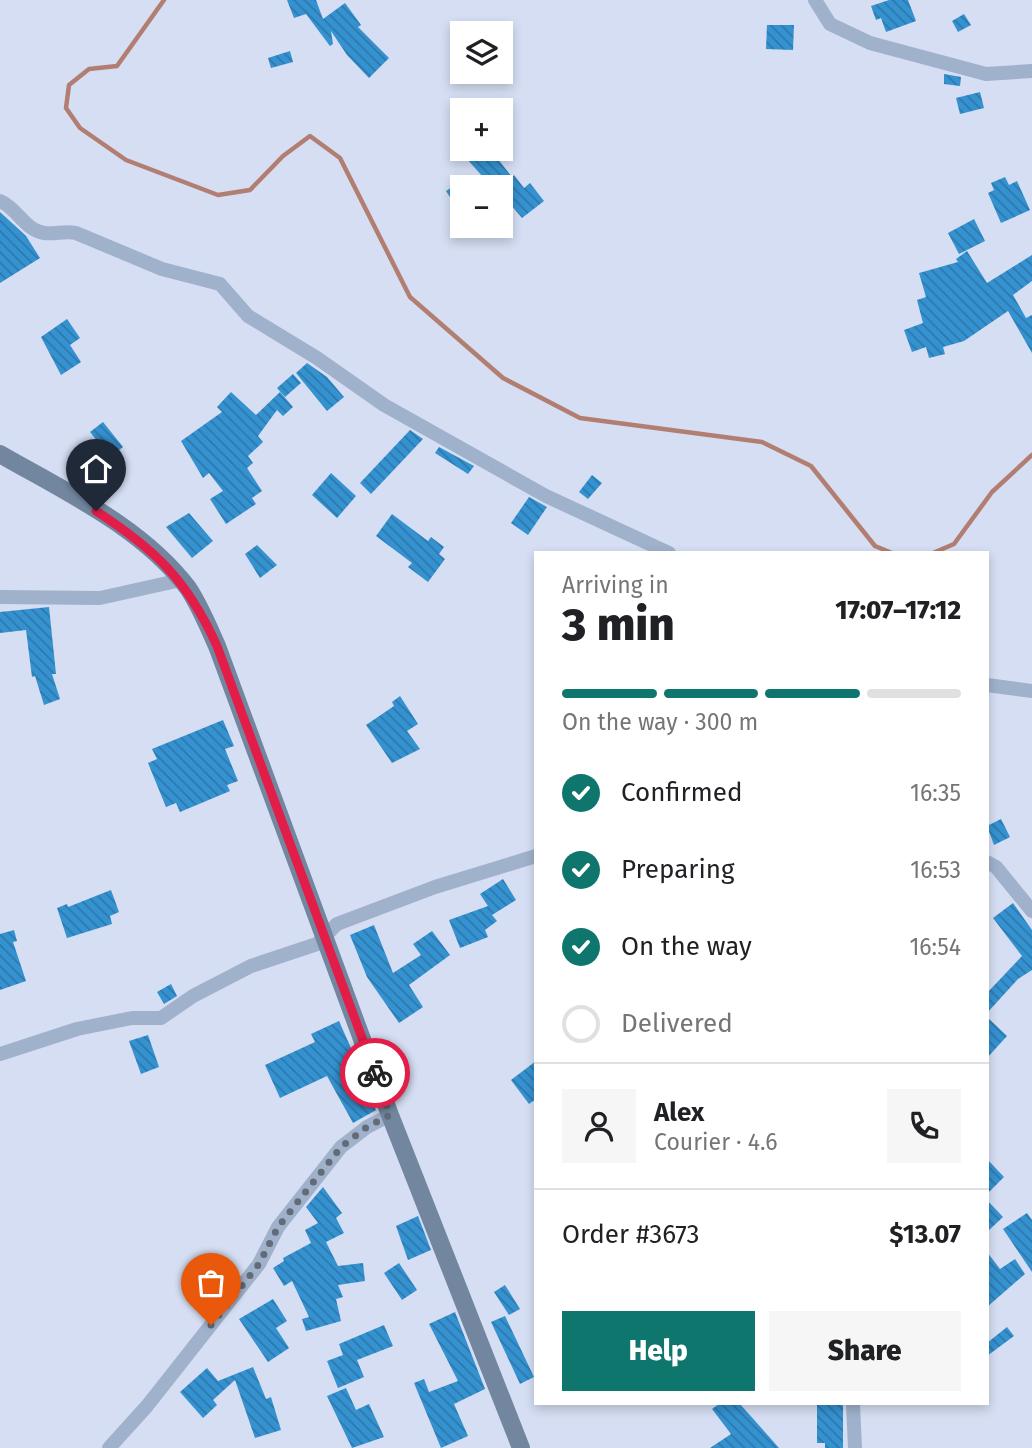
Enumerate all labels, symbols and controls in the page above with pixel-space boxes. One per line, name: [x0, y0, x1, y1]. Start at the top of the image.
map controls: [450, 21, 513, 238]
button: layers: [450, 21, 513, 84]
button: +: [450, 98, 513, 161]
button: −: [450, 175, 513, 238]
pin: [66, 439, 126, 511]
icon: home: [77, 450, 115, 488]
text: Arriving in: [562, 571, 669, 599]
text: 17:07–17:12: [835, 595, 961, 626]
text: 3 min: [562, 597, 675, 652]
text: On the way · 300 m: [562, 708, 758, 736]
icon: check: [562, 774, 600, 812]
text: Confirmed: [621, 777, 742, 808]
text: 16:35: [910, 779, 961, 807]
icon: check: [562, 851, 600, 889]
text: Preparing: [621, 854, 734, 885]
text: 16:53: [910, 856, 961, 884]
icon: check: [562, 928, 600, 966]
text: On the way: [621, 931, 752, 962]
text: 16:54: [909, 933, 961, 961]
text: Delivered: [621, 1008, 733, 1039]
courier: [340, 1038, 410, 1108]
icon: bike: [356, 1054, 394, 1092]
button: person: [562, 1089, 636, 1163]
button: phone: [887, 1089, 961, 1163]
text: Alex: [654, 1097, 704, 1128]
text: Courier · 4.6: [654, 1128, 778, 1156]
text: Order #3673: [562, 1219, 700, 1250]
text: $13.07: [889, 1219, 961, 1250]
pin: [181, 1253, 241, 1325]
icon: bag: [192, 1264, 230, 1302]
button: Help: [562, 1311, 755, 1391]
button: Share: [769, 1311, 961, 1391]

